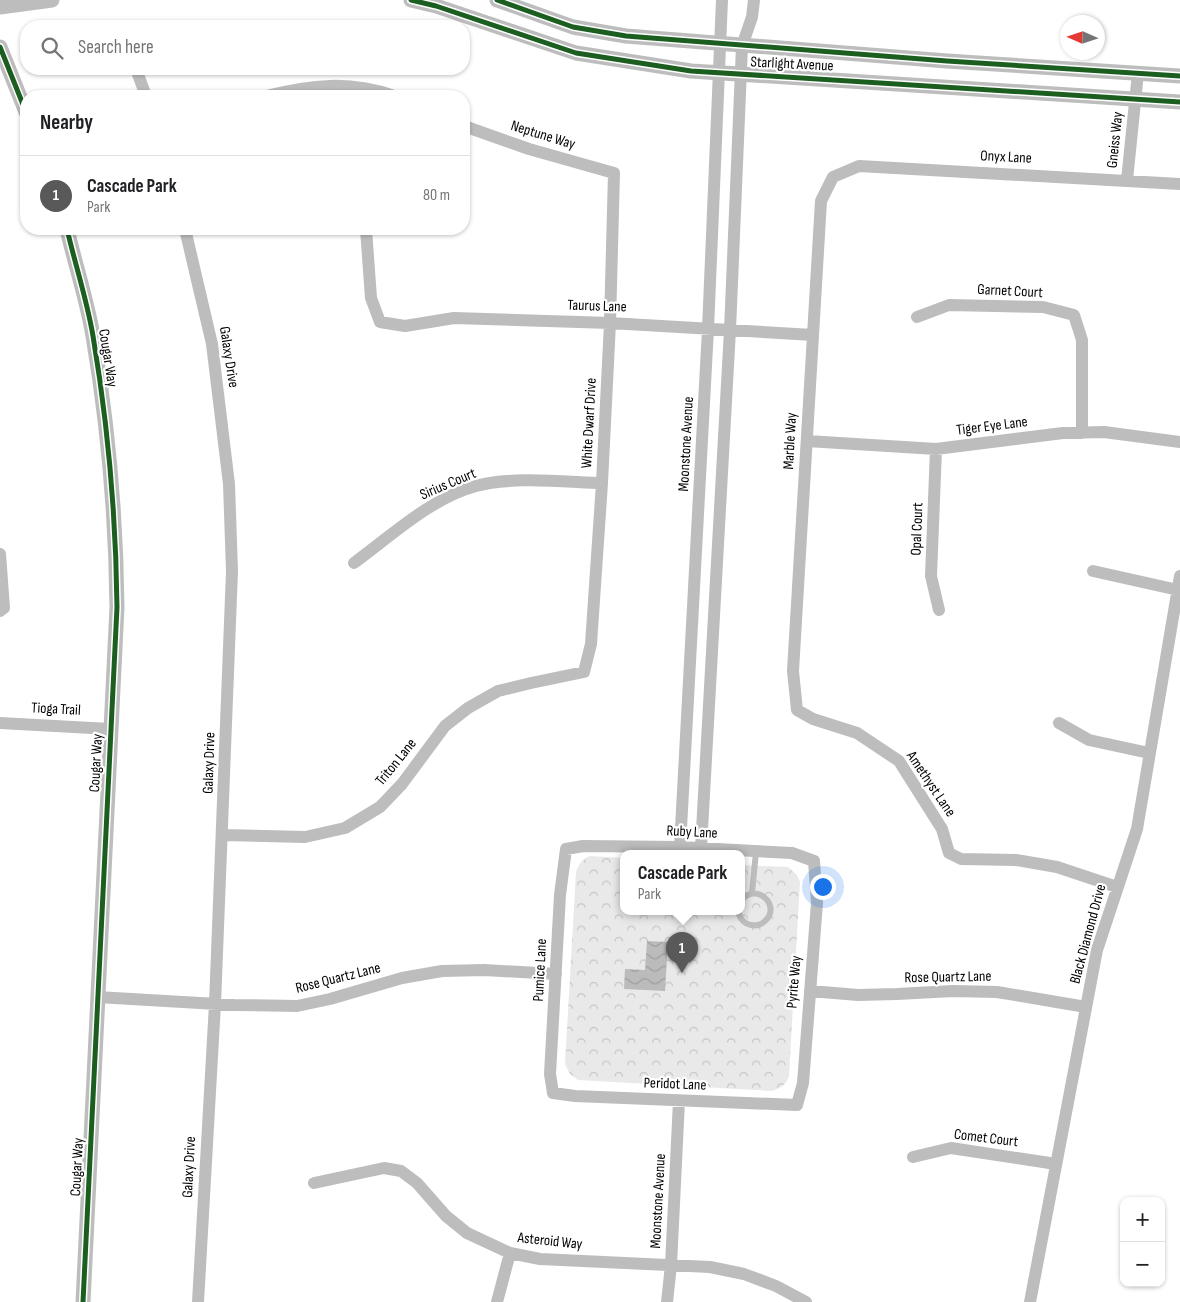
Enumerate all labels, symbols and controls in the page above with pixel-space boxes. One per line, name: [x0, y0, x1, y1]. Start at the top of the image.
north arrow: [1060, 15, 1105, 60]
search box: [20, 20, 470, 75]
icon: search: [38, 34, 66, 62]
text: Search here: [78, 36, 154, 59]
street label: Starlight Avenue: [750, 52, 834, 76]
text: Nearby: [40, 110, 93, 135]
street label: Gneiss Way: [1103, 111, 1127, 169]
street label: Neptune Way: [508, 116, 578, 154]
street label: Onyx Lane: [980, 146, 1032, 168]
text: Cascade Park: [87, 175, 177, 198]
text: 1: [53, 186, 59, 205]
text: 80 m: [423, 186, 450, 205]
text: Park: [87, 198, 110, 217]
street label: Garnet Court: [977, 280, 1044, 302]
street label: Taurus Lane: [567, 295, 627, 317]
street label: Galaxy Drive: [215, 325, 243, 389]
street label: Cougar Way: [94, 328, 122, 389]
street label: White Dwarf Drive: [577, 377, 601, 469]
street label: Moonstone Avenue: [674, 396, 698, 492]
street label: Marble Way: [779, 412, 801, 470]
street label: Tiger Eye Lane: [955, 412, 1029, 440]
street label: Sirius Court: [417, 464, 479, 504]
street label: Opal Court: [907, 502, 927, 556]
street label: Tioga Trail: [31, 698, 81, 720]
street label: Galaxy Drive: [198, 732, 220, 794]
street label: Cougar Way: [85, 733, 107, 793]
street label: Triton Lane: [371, 735, 421, 789]
street label: Amethyst Lane: [902, 747, 960, 820]
street label: Ruby Lane: [666, 821, 718, 843]
popup: [620, 850, 745, 915]
text: Cascade Park: [638, 862, 727, 885]
your location: [810, 874, 836, 900]
street label: Black Diamond Drive: [1066, 882, 1110, 986]
text: Park: [638, 885, 661, 904]
pin: 1: [666, 932, 698, 973]
street label: Pumice Lane: [529, 938, 551, 1002]
street label: Pyrite Way: [782, 955, 806, 1009]
street label: Rose Quartz Lane: [294, 958, 382, 998]
street label: Rose Quartz Lane: [904, 967, 992, 987]
street label: Peridot Lane: [643, 1073, 707, 1095]
street label: Comet Court: [953, 1125, 1020, 1151]
street label: Galaxy Drive: [178, 1136, 200, 1198]
street label: Cougar Way: [66, 1137, 88, 1197]
street label: Moonstone Avenue: [646, 1153, 670, 1249]
map controls: [1120, 1197, 1165, 1287]
button: +: [1120, 1197, 1165, 1242]
street label: Asteroid Way: [516, 1228, 583, 1254]
button: −: [1120, 1242, 1165, 1287]

